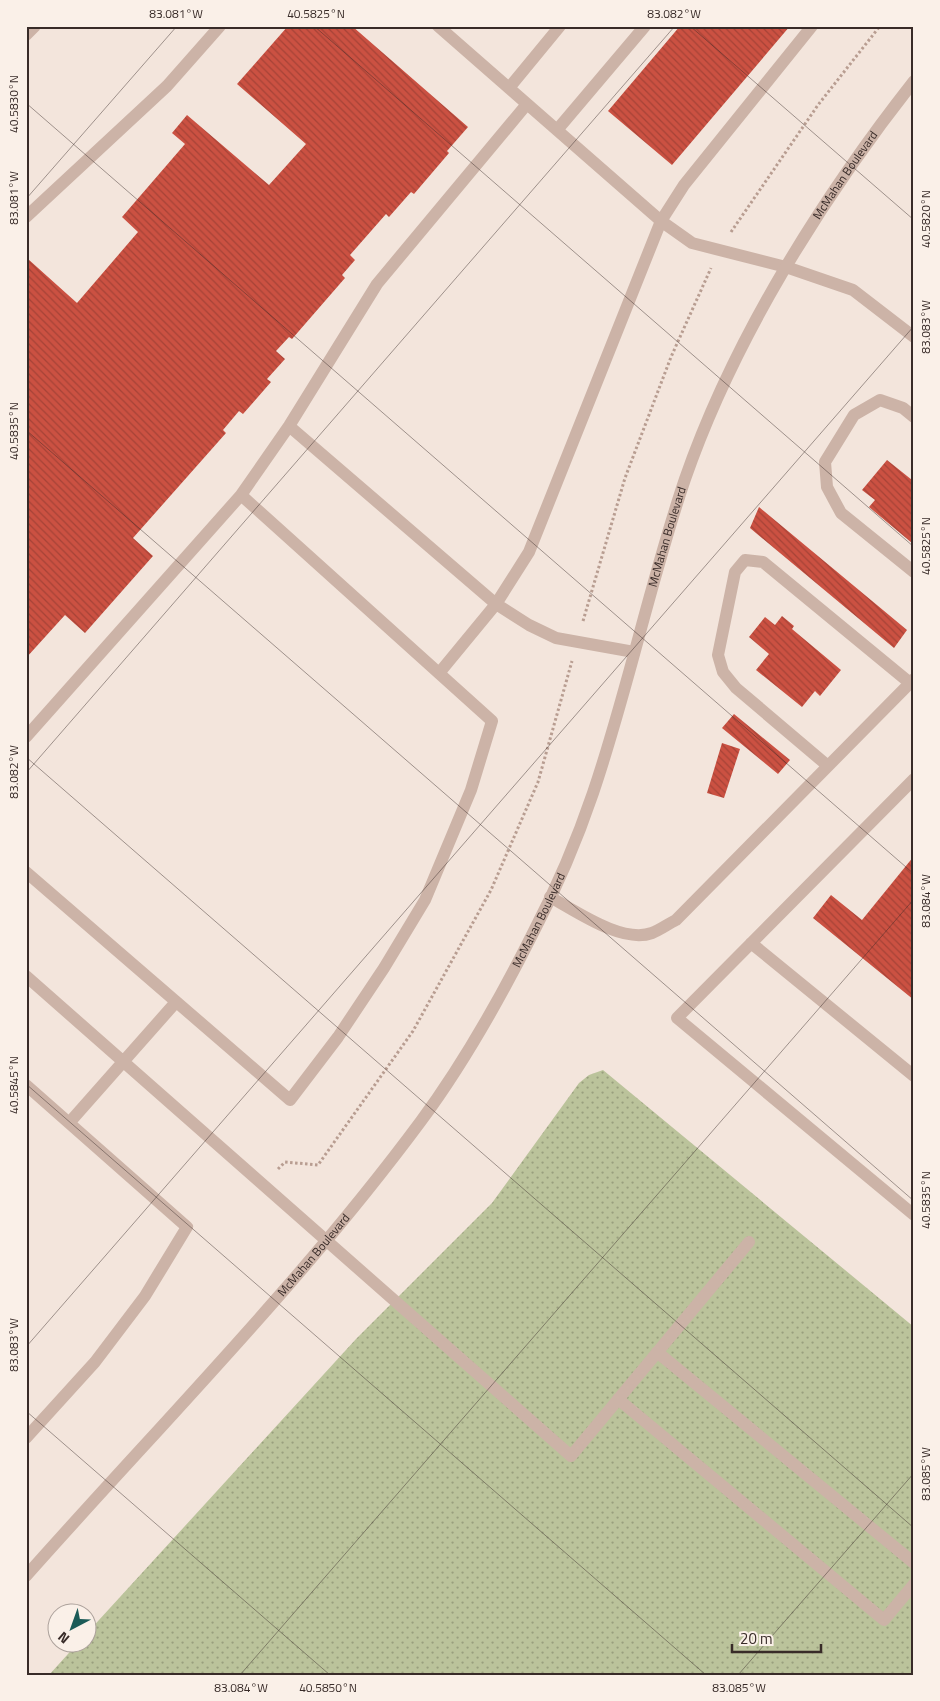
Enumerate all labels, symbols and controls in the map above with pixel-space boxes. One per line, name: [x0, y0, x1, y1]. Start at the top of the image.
text: 83.081°W: [149, 4, 203, 23]
text: 40.5825°N: [287, 4, 345, 23]
text: 83.082°W: [647, 4, 701, 23]
text: 40.5830°N: [4, 75, 23, 133]
street label: McMahan Boulevard: [808, 127, 882, 223]
text: 83.081°W: [4, 171, 23, 225]
text: 40.5820°N: [916, 190, 935, 248]
text: 83.083°W: [916, 300, 935, 354]
text: 40.5835°N: [4, 402, 23, 460]
street label: McMahan Boulevard: [643, 484, 691, 589]
text: 40.5825°N: [916, 517, 935, 575]
text: 83.082°W: [4, 745, 23, 799]
street label: McMahan Boulevard: [507, 869, 570, 971]
text: 83.084°W: [916, 874, 935, 928]
text: 40.5845°N: [4, 1056, 23, 1114]
text: 40.5835°N: [916, 1171, 935, 1229]
street label: McMahan Boulevard: [272, 1209, 354, 1301]
text: 83.083°W: [4, 1318, 23, 1372]
text: 83.085°W: [916, 1447, 935, 1501]
north arrow: [48, 1604, 98, 1654]
scale bar: [732, 1621, 821, 1653]
text: N: [53, 1627, 74, 1649]
text: 20 m: [740, 1627, 773, 1650]
text: 83.084°W: [214, 1678, 268, 1697]
text: 40.5850°N: [299, 1678, 357, 1697]
text: 83.085°W: [712, 1678, 766, 1697]

